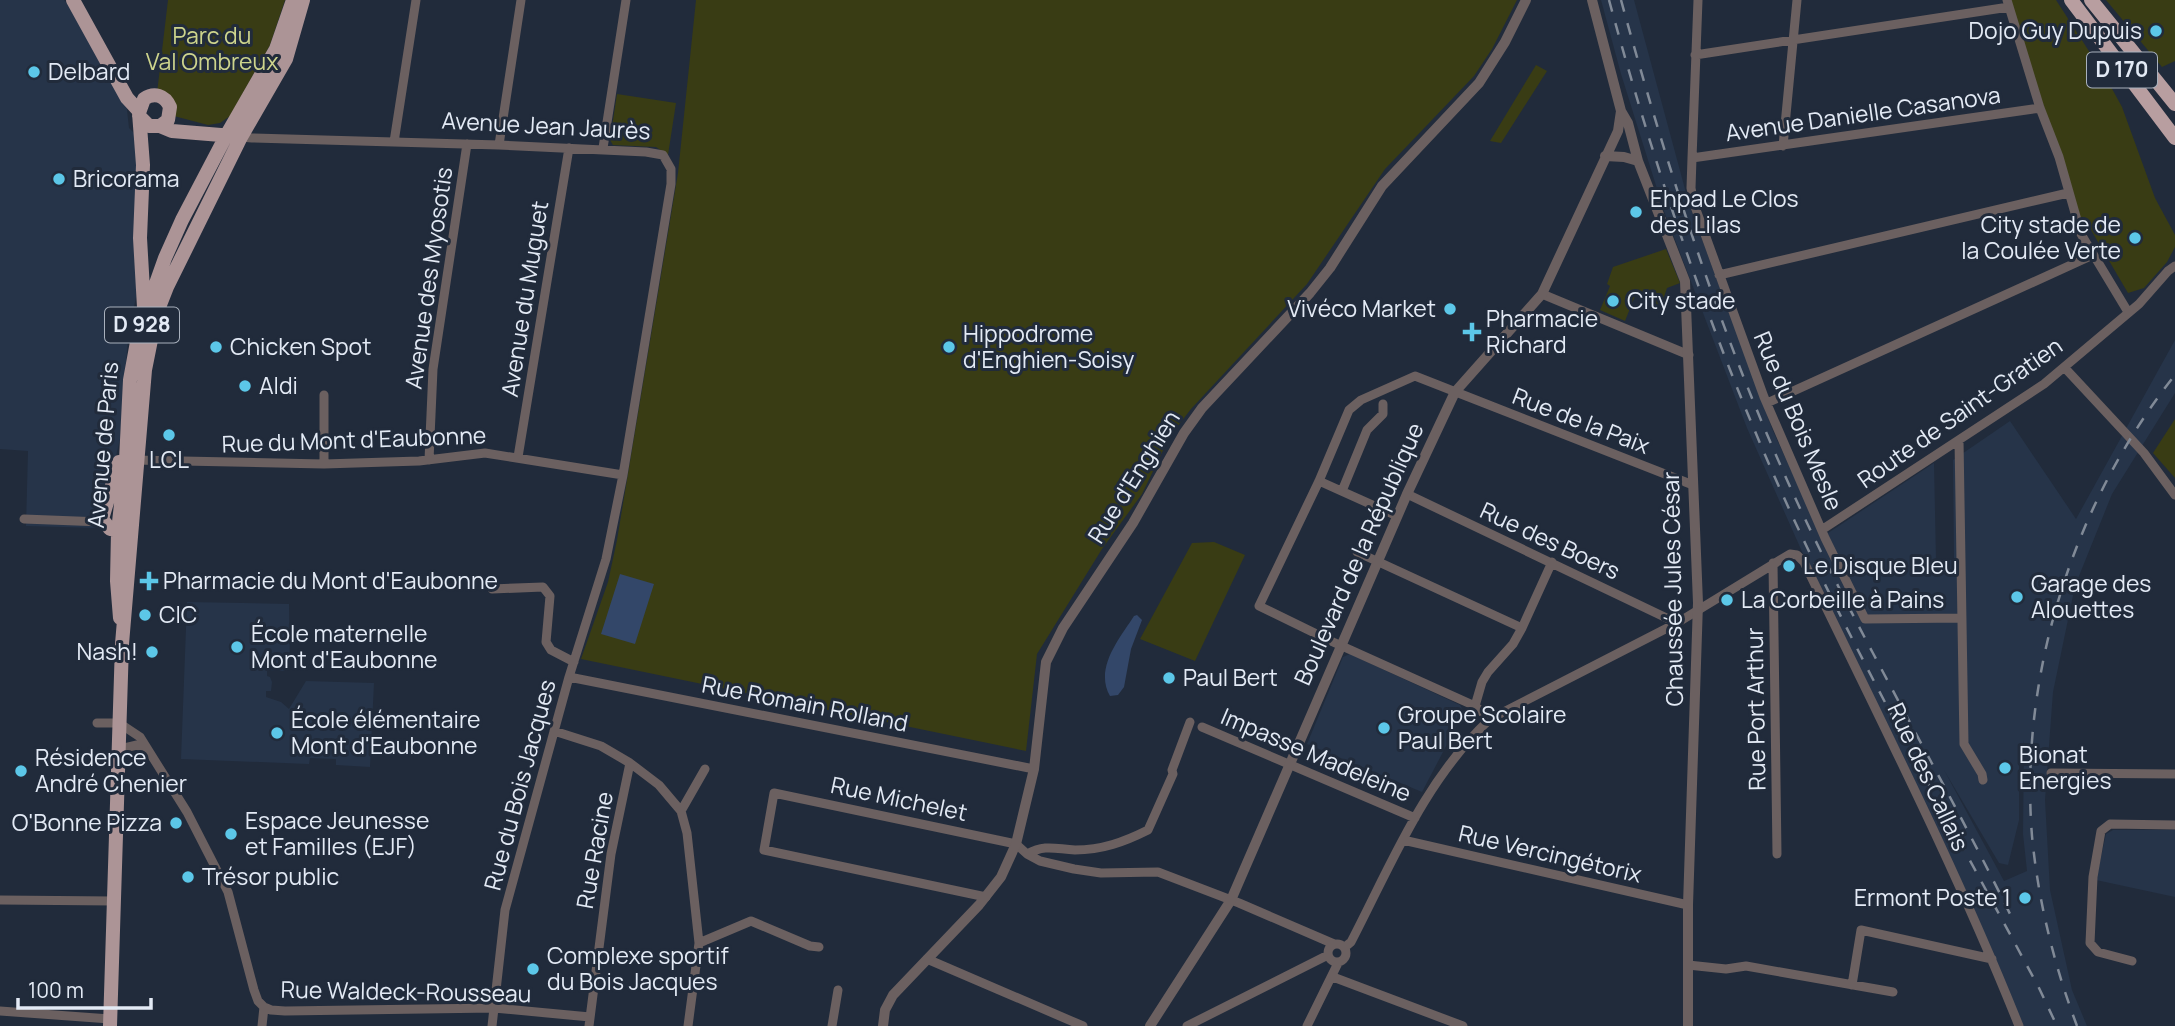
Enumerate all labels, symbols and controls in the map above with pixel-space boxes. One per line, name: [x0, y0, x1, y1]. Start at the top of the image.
place label: Dojo Guy Dupuis: [1969, 14, 2142, 46]
park label: Parc du Val Ombreux: [146, 19, 278, 77]
marker: Dojo Guy Dupuis: [2148, 23, 2164, 39]
road number: D 170: [2087, 52, 2157, 88]
place label: Delbard: [48, 55, 130, 87]
marker: Delbard: [26, 64, 42, 80]
street label: Avenue Danielle Casanova: [1723, 78, 2002, 148]
street label: Avenue Jean Jaurès: [441, 104, 651, 146]
place label: Bricorama: [73, 162, 180, 194]
street label: Avenue des Myosotis: [397, 165, 459, 391]
marker: Bricorama: [51, 171, 67, 187]
place label: Ehpad Le Clos des Lilas: [1650, 182, 1799, 240]
street label: Avenue du Muguet: [493, 198, 555, 399]
marker: Ehpad Le Clos des Lilas: [1628, 204, 1644, 220]
place label: City stade de la Coulée Verte: [1961, 208, 2121, 266]
marker: City stade de la Coulée Verte: [2127, 230, 2143, 246]
place label: City stade: [1627, 284, 1736, 316]
place label: Vivéco Market: [1287, 292, 1436, 324]
marker: City stade: [1605, 293, 1621, 309]
marker: Vivéco Market: [1442, 301, 1458, 317]
place label: Pharmacie Richard: [1486, 302, 1598, 360]
road number: D 928: [105, 308, 179, 342]
place label: Hippodrome d'Enghien-Soisy: [963, 317, 1134, 375]
marker: Pharmacie Richard: [1464, 324, 1480, 340]
street label: Rue du Bois Mesle: [1747, 326, 1851, 515]
street label: Route de Saint-Gratien: [1851, 329, 2068, 495]
place label: Chicken Spot: [230, 330, 371, 362]
marker: Chicken Spot: [208, 339, 224, 355]
marker: Hippodrome d'Enghien-Soisy: [941, 339, 957, 355]
street label: Avenue de Paris: [79, 360, 125, 529]
place label: Aldi: [259, 369, 298, 401]
marker: Aldi: [237, 378, 253, 394]
street label: Rue de la Paix: [1508, 379, 1654, 461]
street label: Rue d'Enghien: [1080, 404, 1187, 549]
street label: Boulevard de la République: [1286, 417, 1430, 690]
street label: Rue du Mont d'Eaubonne: [221, 418, 487, 460]
marker: LCL: [161, 427, 177, 443]
place label: LCL: [149, 443, 189, 475]
street label: Chaussée Jules César: [1654, 471, 1690, 707]
street label: Rue des Boers: [1475, 494, 1626, 587]
place label: Le Disque Bleu: [1803, 549, 1958, 581]
marker: Le Disque Bleu: [1781, 558, 1797, 574]
place label: Pharmacie du Mont d'Eaubonne: [163, 564, 498, 596]
place label: Garage des Alouettes: [2031, 567, 2151, 625]
marker: Pharmacie du Mont d'Eaubonne: [141, 573, 157, 589]
place label: La Corbeille à Pains: [1741, 583, 1944, 615]
marker: Garage des Alouettes: [2009, 589, 2025, 605]
marker: La Corbeille à Pains: [1719, 592, 1735, 608]
place label: CIC: [159, 598, 197, 630]
marker: CIC: [137, 607, 153, 623]
place label: École maternelle Mont d'Eaubonne: [251, 617, 437, 675]
street label: Rue Port Arthur: [1738, 627, 1772, 791]
place label: Nash!: [77, 635, 138, 667]
marker: École maternelle Mont d'Eaubonne: [229, 639, 245, 655]
marker: Nash!: [144, 644, 160, 660]
place label: Paul Bert: [1183, 661, 1278, 693]
street label: Rue Romain Rolland: [700, 667, 911, 739]
marker: Paul Bert: [1161, 670, 1177, 686]
street label: Rue du Bois Jacques: [476, 676, 563, 894]
street label: Rue des Callais: [1881, 697, 1977, 856]
place label: Groupe Scolaire Paul Bert: [1398, 698, 1566, 756]
street label: Impasse Madeleine: [1216, 700, 1416, 809]
place label: École élémentaire Mont d'Eaubonne: [291, 703, 480, 761]
marker: Groupe Scolaire Paul Bert: [1376, 720, 1392, 736]
marker: École élémentaire Mont d'Eaubonne: [269, 725, 285, 741]
place label: Bionat Energies: [2019, 738, 2111, 796]
place label: Résidence André Chenier: [35, 741, 187, 799]
marker: Bionat Energies: [1997, 760, 2013, 776]
marker: Résidence André Chenier: [13, 763, 29, 779]
street label: Rue Michelet: [828, 768, 970, 828]
street label: Rue Racine: [568, 789, 620, 911]
place label: Espace Jeunesse et Familles (EJF): [245, 804, 429, 862]
place label: O'Bonne Pizza: [12, 806, 162, 838]
marker: O'Bonne Pizza: [168, 815, 184, 831]
street label: Rue Vercingétorix: [1456, 816, 1645, 890]
marker: Espace Jeunesse et Familles (EJF): [223, 826, 239, 842]
place label: Trésor public: [202, 860, 339, 892]
marker: Trésor public: [180, 869, 196, 885]
place label: Ermont Poste 1: [1854, 881, 2011, 913]
marker: Ermont Poste 1: [2017, 890, 2033, 906]
place label: Complexe sportif du Bois Jacques: [547, 939, 729, 997]
marker: Complexe sportif du Bois Jacques: [525, 961, 541, 977]
scale bar: [18, 967, 150, 1011]
street label: Rue Waldeck-Rousseau: [280, 973, 532, 1009]
text: 100 m: [28, 976, 84, 1004]

